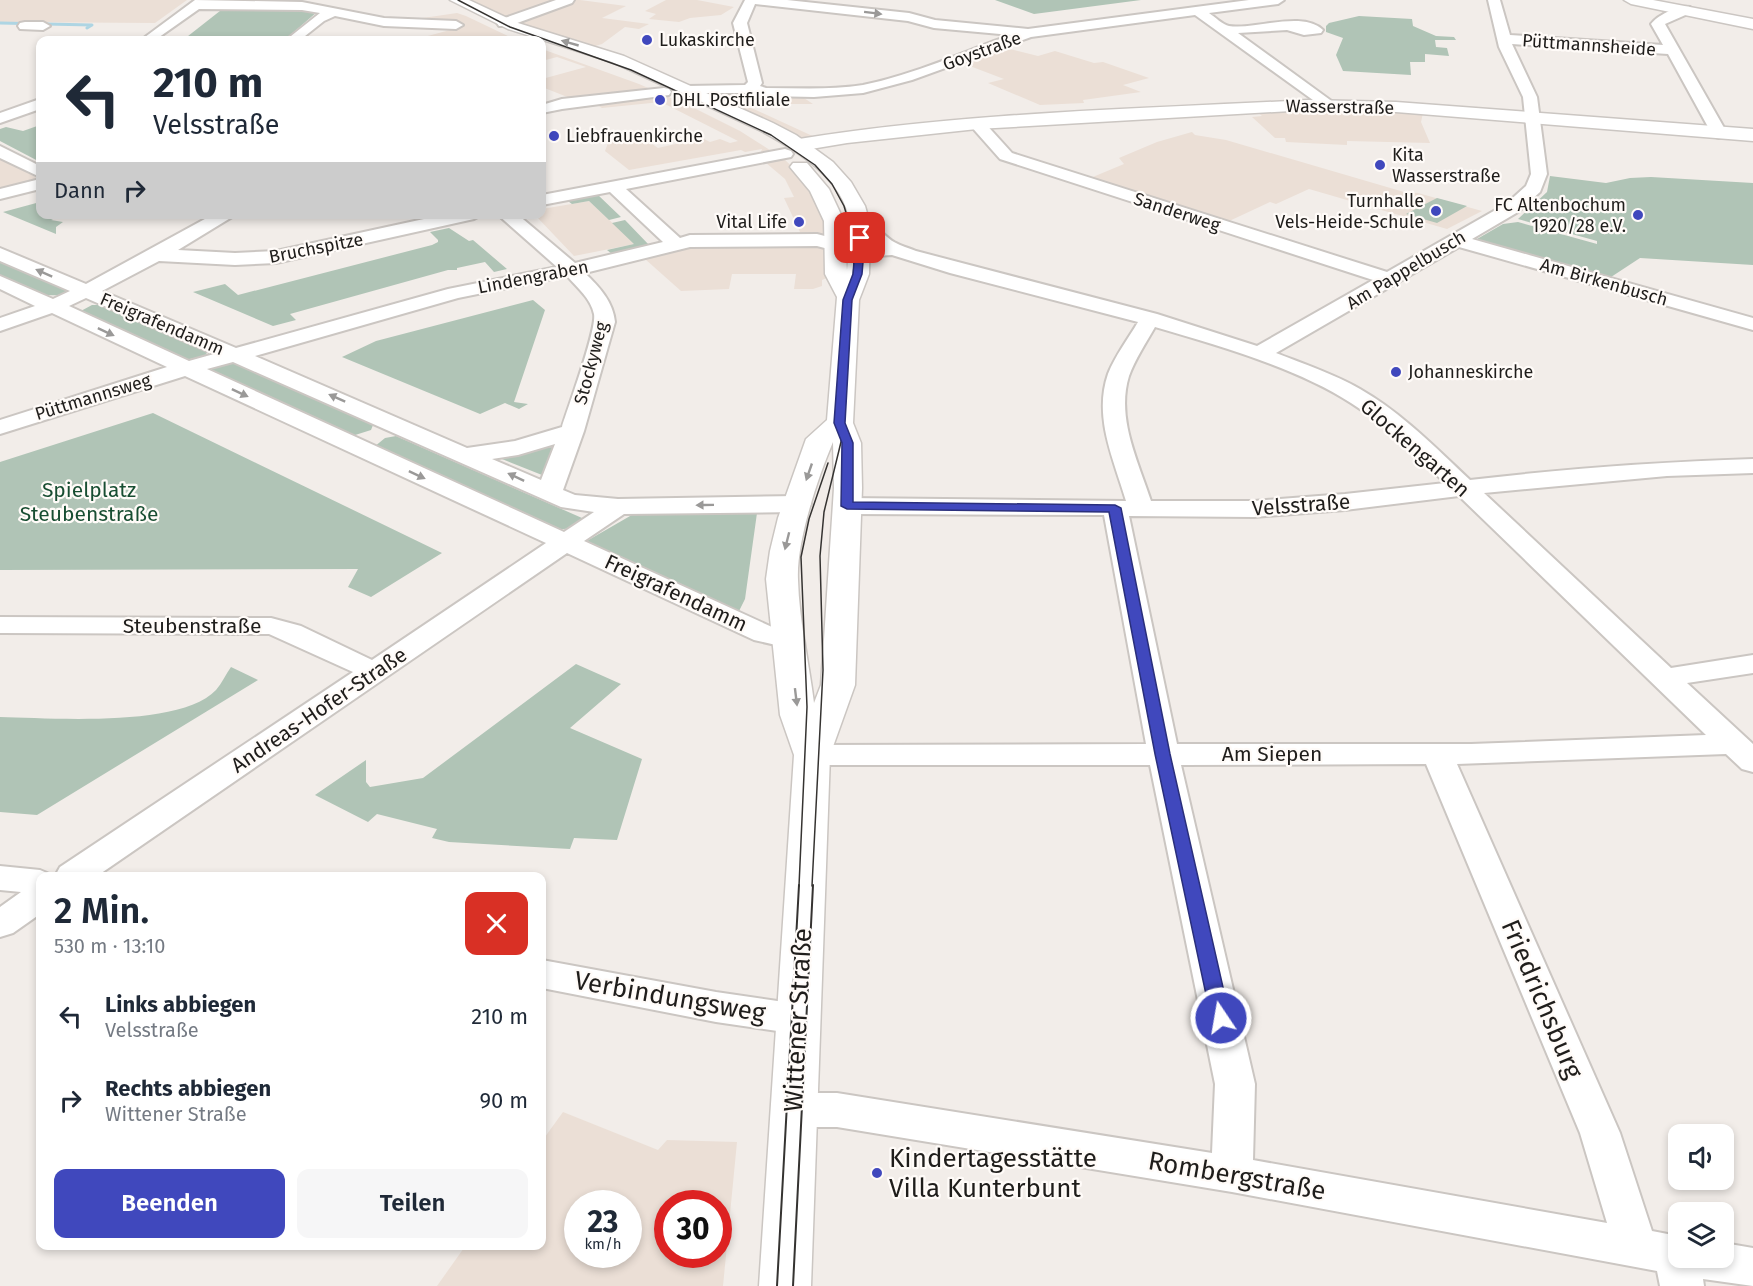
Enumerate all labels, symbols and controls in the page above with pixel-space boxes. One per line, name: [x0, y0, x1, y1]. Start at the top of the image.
one-way arrow: [863, 8, 882, 18]
street label: Goystraße: [940, 27, 1024, 75]
place label: Lukaskirche: [659, 29, 755, 51]
street label: Püttmannsheide: [1521, 29, 1657, 61]
marker: Lukaskirche: [640, 33, 654, 47]
one-way arrow: [561, 38, 579, 47]
text: 210 m: [153, 58, 263, 108]
icon: left: [54, 60, 132, 138]
place label: DHL Postfiliale: [672, 89, 790, 111]
marker: DHL Postfiliale: [653, 93, 667, 107]
street label: Wasserstraße: [1286, 95, 1394, 119]
text: Velsstraße: [153, 109, 280, 141]
place label: Liebfrauenkirche: [566, 125, 703, 147]
marker: Liebfrauenkirche: [547, 129, 561, 143]
place label: Kita Wasserstraße: [1392, 144, 1501, 187]
marker: Kita Wasserstraße: [1373, 158, 1387, 172]
icon: right: [118, 174, 151, 207]
text: Dann: [54, 177, 106, 204]
street label: Sanderweg: [1131, 188, 1224, 237]
place label: Turnhalle Vels-Heide-Schule: [1275, 190, 1424, 233]
place label: FC Altenbochum 1920/28 e.V.: [1494, 194, 1626, 237]
marker: Turnhalle Vels-Heide-Schule: [1429, 204, 1443, 218]
marker: FC Altenbochum 1920/28 e.V.: [1631, 208, 1645, 222]
place label: Vital Life: [716, 211, 787, 233]
pin: [834, 212, 885, 263]
marker: Vital Life: [792, 215, 806, 229]
icon: arrive: [843, 221, 876, 254]
street label: Am Pappelbusch: [1342, 226, 1470, 314]
street label: Bruchspitze: [267, 228, 365, 268]
street label: Am Birkenbusch: [1538, 253, 1670, 311]
street label: Lindengraben: [476, 255, 590, 299]
one-way arrow: [34, 268, 52, 278]
street label: Freigrafendamm: [97, 288, 227, 360]
street label: Stockyweg: [569, 318, 613, 407]
one-way arrow: [98, 327, 115, 336]
place label: Johanneskirche: [1408, 361, 1533, 383]
marker: Johanneskirche: [1389, 365, 1403, 379]
street label: Püttmannsweg: [32, 369, 154, 425]
one-way arrow: [231, 389, 248, 398]
street label: Glockengarten: [1355, 393, 1475, 503]
one-way arrow: [329, 394, 346, 403]
one-way arrow: [804, 463, 814, 481]
one-way arrow: [408, 470, 426, 480]
one-way arrow: [507, 473, 524, 482]
park label: Spielplatz Steubenstraße: [20, 477, 158, 527]
street label: Velsstraße: [1251, 489, 1351, 521]
one-way arrow: [696, 500, 715, 510]
one-way arrow: [782, 532, 792, 550]
street label: Freigrafendamm: [600, 549, 752, 637]
street label: Steubenstraße: [123, 613, 261, 639]
street label: Andreas-Hofer-Straße: [226, 641, 412, 779]
one-way arrow: [791, 688, 801, 707]
street label: Am Siepen: [1222, 741, 1322, 767]
text: 2 Min.: [54, 889, 149, 933]
button: close: [465, 892, 528, 955]
street label: Friedrichsburg: [1495, 915, 1590, 1084]
street label: Wittener Straße: [778, 927, 818, 1113]
text: 530 m · 13:10: [54, 934, 165, 958]
street label: Verbindungsweg: [572, 965, 768, 1029]
position arrow: [1189, 986, 1253, 1050]
text: Links abbiegen: [105, 991, 256, 1018]
icon: left: [54, 1000, 87, 1033]
text: 210 m: [471, 1003, 528, 1030]
text: Velsstraße: [105, 1018, 199, 1042]
text: Rechts abbiegen: [105, 1075, 271, 1102]
icon: right: [54, 1084, 87, 1117]
text: 90 m: [479, 1087, 528, 1114]
text: Wittener Straße: [105, 1102, 247, 1126]
map controls: [1668, 1124, 1734, 1268]
button: sound: [1668, 1124, 1734, 1190]
place label: Kindertagesstätte Villa Kunterbunt: [889, 1143, 1097, 1204]
street label: Rombergstraße: [1146, 1145, 1328, 1207]
marker: Kindertagesstätte Villa Kunterbunt: [870, 1166, 884, 1180]
button: Beenden: [54, 1169, 285, 1238]
button: Teilen: [297, 1169, 528, 1238]
speed limit sign: 30: [654, 1190, 732, 1268]
button: layers: [1668, 1202, 1734, 1268]
text: 23: [588, 1204, 618, 1240]
text: km/h: [584, 1235, 622, 1253]

